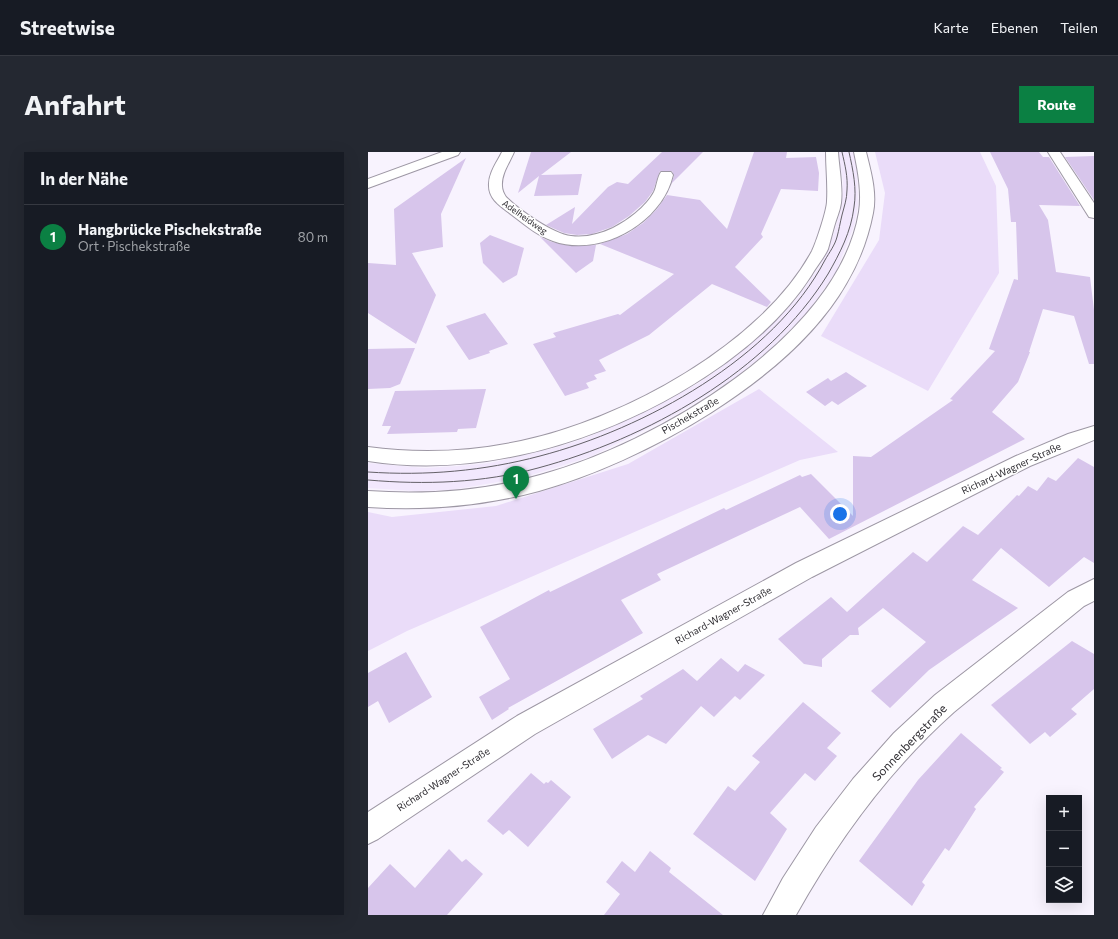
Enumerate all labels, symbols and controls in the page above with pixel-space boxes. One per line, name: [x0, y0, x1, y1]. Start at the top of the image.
text: Streetwise: [20, 16, 115, 39]
text: Karte: [933, 19, 969, 36]
text: Ebenen: [991, 19, 1038, 36]
text: Teilen: [1060, 19, 1098, 36]
button: Route: [1019, 86, 1094, 123]
text: Anfahrt: [24, 87, 126, 121]
text: In der Nähe: [40, 168, 128, 189]
street label: Adelheidweg: [500, 197, 550, 237]
text: Hangbrücke Pischekstraße: [78, 220, 262, 238]
text: 1: [50, 229, 56, 245]
text: 80 m: [298, 229, 328, 245]
text: Ort · Pischekstraße: [78, 238, 190, 254]
street label: Pischekstraße: [659, 394, 721, 436]
street label: Richard-Wagner-Straße: [959, 440, 1063, 496]
pin: 1: [503, 466, 529, 499]
your location: [830, 504, 850, 524]
street label: Richard-Wagner-Straße: [673, 583, 773, 647]
street label: Sonnenbergstraße: [869, 701, 949, 783]
street label: Richard-Wagner-Straße: [394, 744, 492, 814]
map controls: [1046, 795, 1082, 903]
button: +: [1046, 795, 1082, 831]
button: −: [1046, 831, 1082, 867]
button: layers: [1046, 867, 1082, 903]

